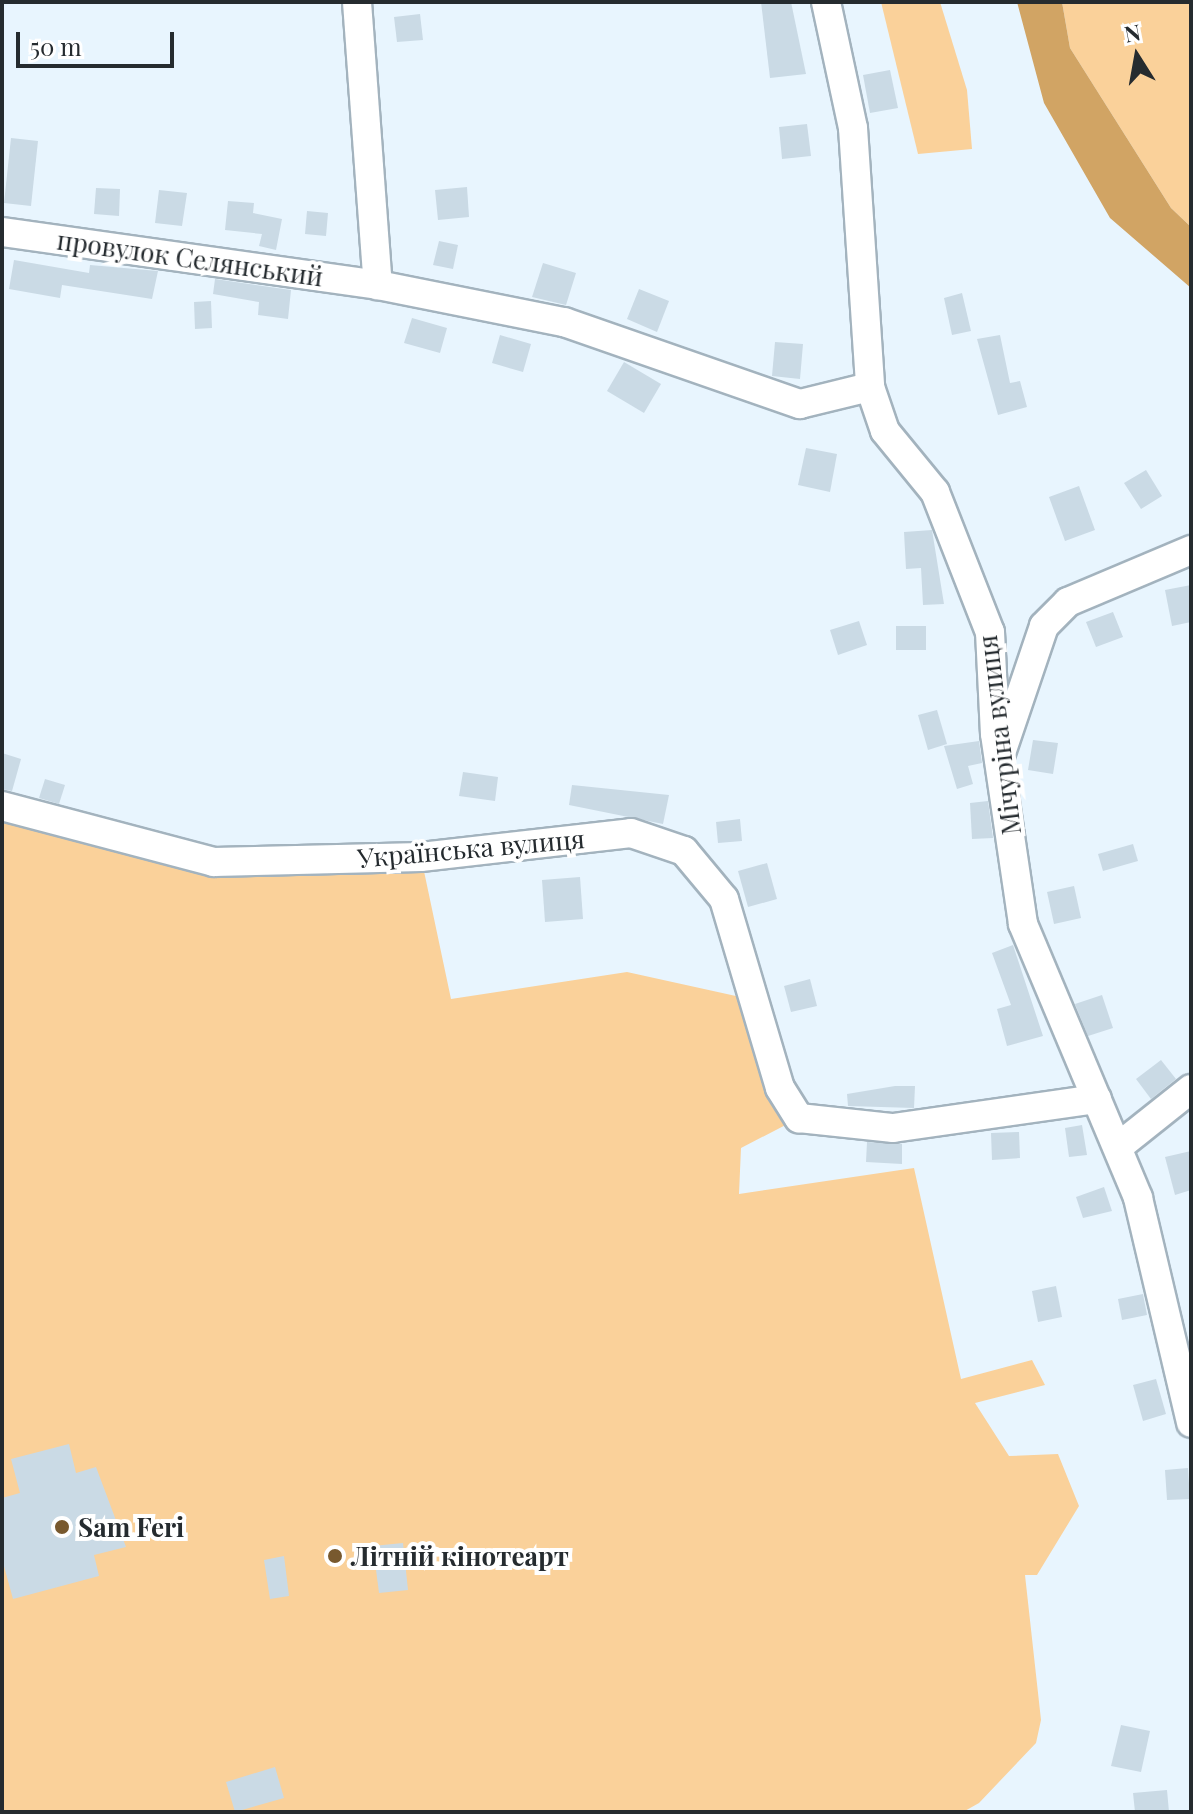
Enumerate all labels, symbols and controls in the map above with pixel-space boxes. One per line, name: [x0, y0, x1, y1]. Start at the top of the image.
scale bar: [20, 16, 178, 66]
north arrow: [1097, 16, 1177, 96]
text: N: [1122, 16, 1143, 49]
text: 50 m: [30, 30, 82, 62]
street label: провулок Селянський: [55, 224, 325, 292]
street label: Мічуріна вулиця: [971, 633, 1027, 837]
street label: Українська вулиця: [356, 823, 586, 873]
place label: Sam Feri: [78, 1511, 184, 1543]
marker: Sam Feri: [53, 1518, 71, 1536]
place label: Літній кінотеарт: [351, 1540, 569, 1572]
marker: Літній кінотеарт: [326, 1547, 344, 1565]

